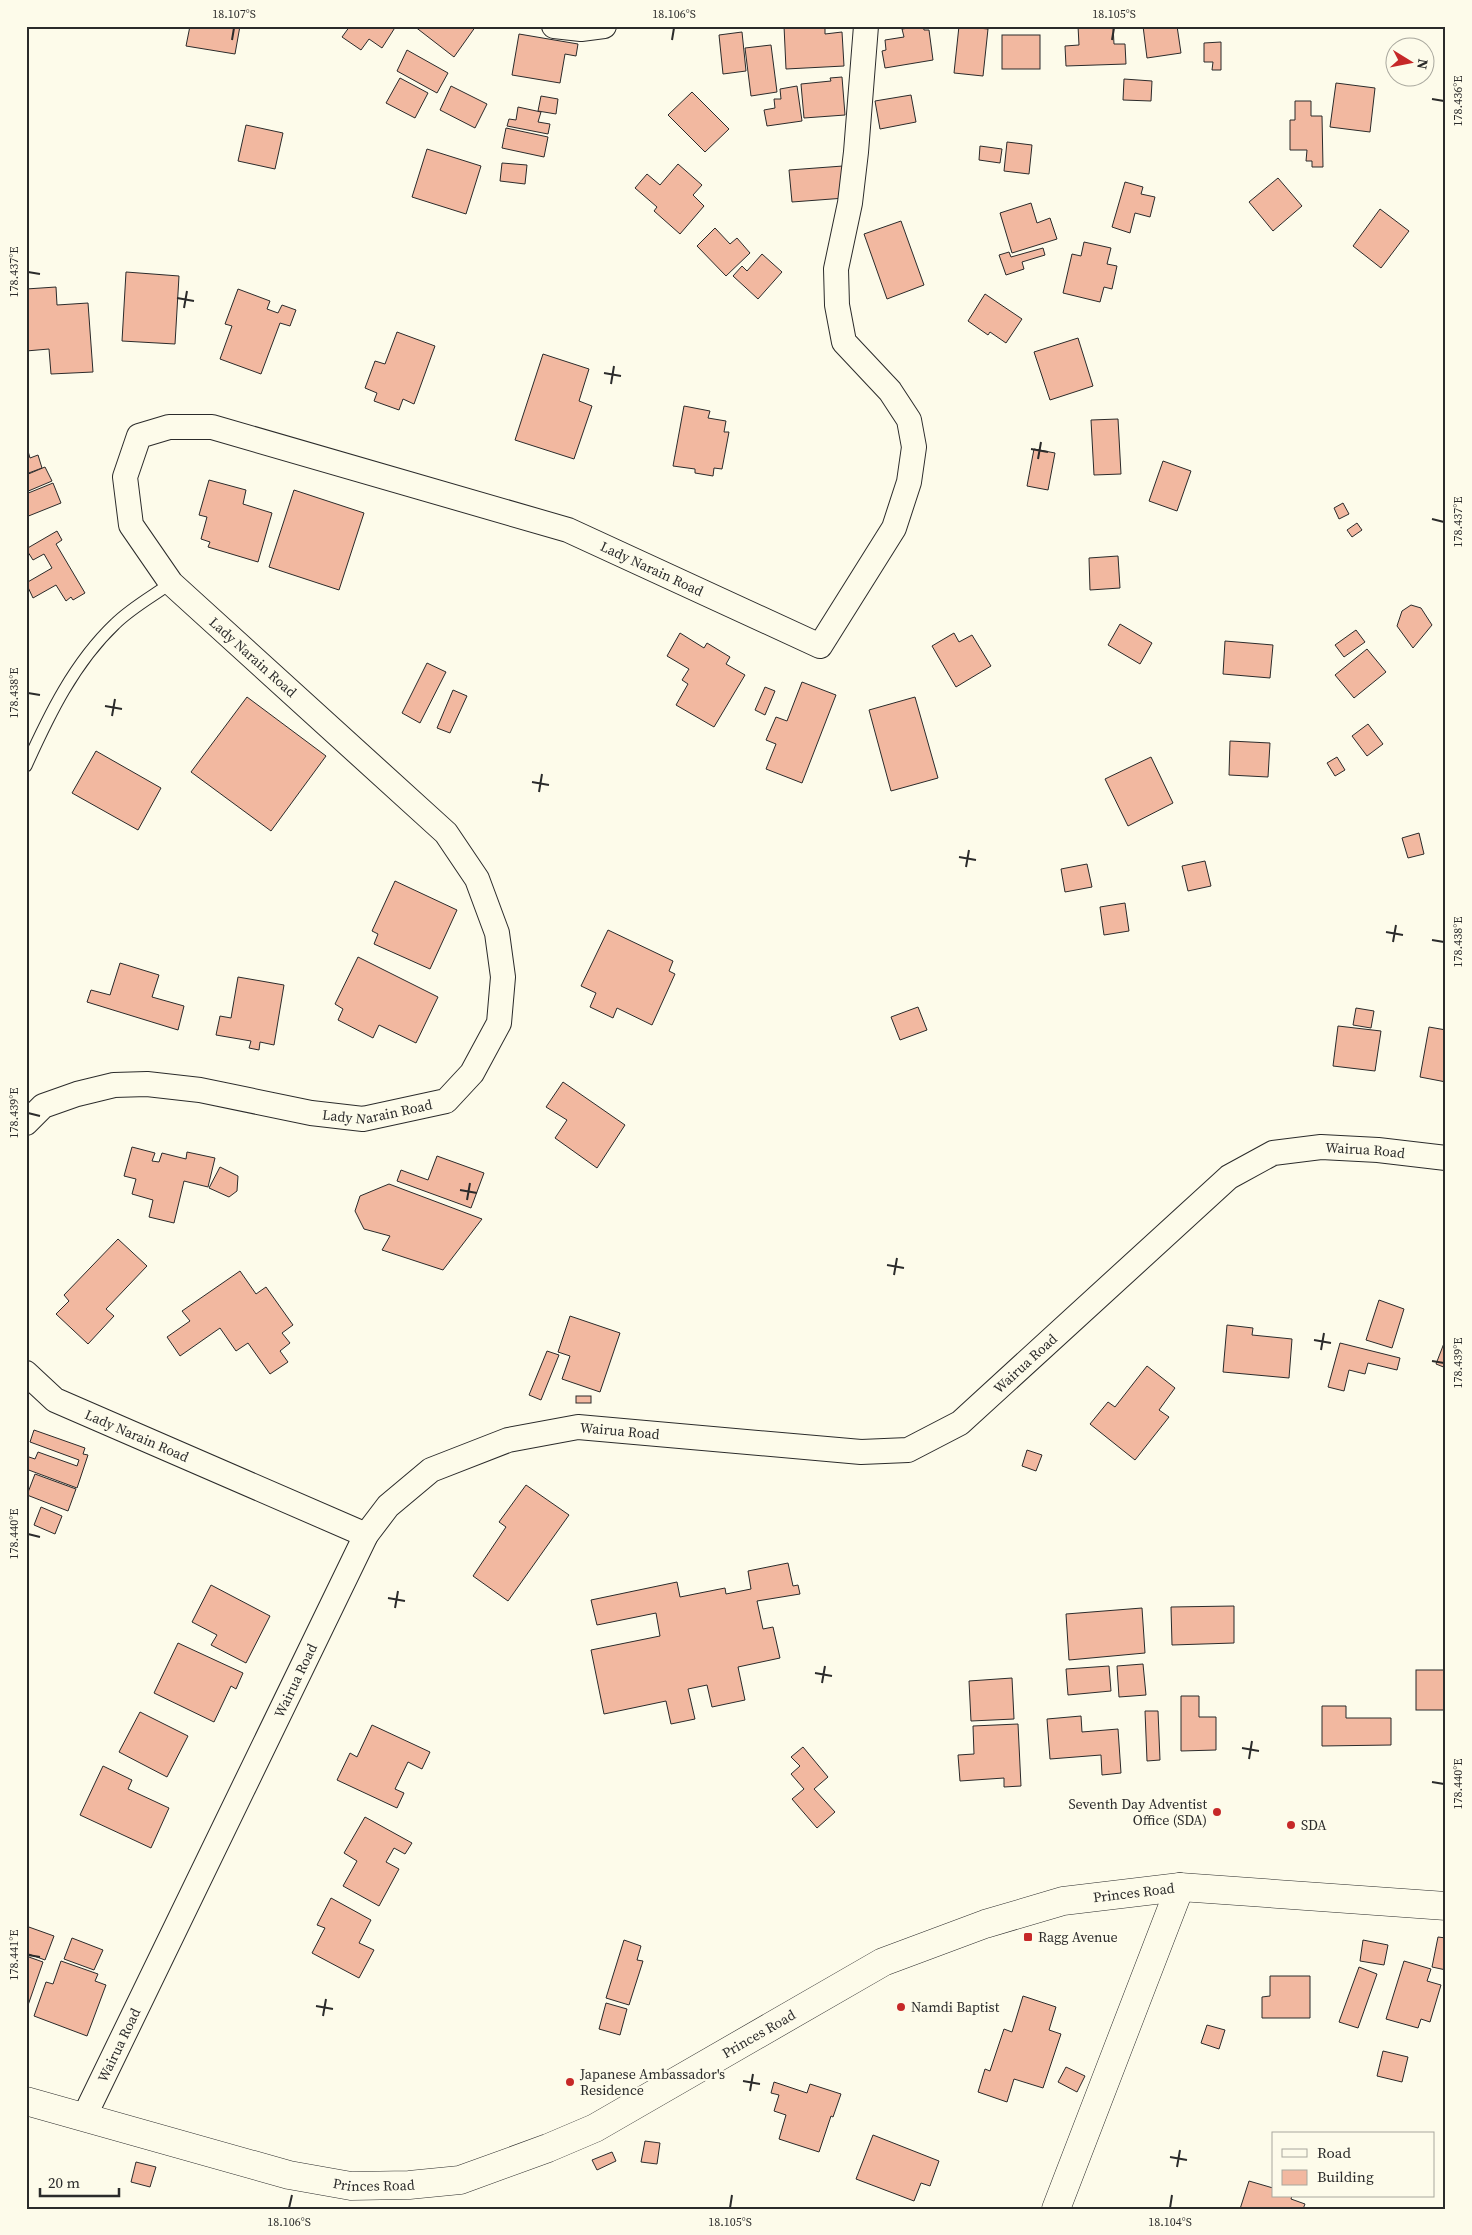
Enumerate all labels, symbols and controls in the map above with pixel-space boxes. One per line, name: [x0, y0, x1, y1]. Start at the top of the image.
text: 18.107°S: [212, 6, 256, 22]
text: 18.106°S: [652, 6, 696, 22]
text: 18.105°S: [1092, 6, 1136, 22]
north arrow: [1384, 38, 1434, 88]
text: N: [1412, 57, 1434, 71]
text: 178.436°E: [1450, 76, 1466, 126]
text: 178.437°E: [6, 247, 22, 297]
text: 178.437°E: [1450, 497, 1466, 547]
street label: Lady Narain Road: [597, 536, 707, 601]
street label: Lady Narain Road: [205, 612, 301, 702]
text: 178.438°E: [6, 668, 22, 718]
text: 178.438°E: [1450, 917, 1466, 967]
text: 178.439°E: [6, 1088, 22, 1138]
street label: Lady Narain Road: [321, 1094, 434, 1129]
street label: Wairua Road: [1325, 1137, 1406, 1163]
street label: Wairua Road: [989, 1329, 1061, 1398]
text: 178.439°E: [1450, 1338, 1466, 1388]
street label: Lady Narain Road: [82, 1404, 192, 1467]
street label: Wairua Road: [579, 1417, 661, 1444]
text: 178.440°E: [6, 1509, 22, 1559]
street label: Wairua Road: [269, 1640, 322, 1721]
text: 178.440°E: [1450, 1759, 1466, 1809]
place label: Seventh Day Adventist Office (SDA): [1068, 1794, 1207, 1830]
marker: Seventh Day Adventist Office (SDA): [1211, 1806, 1223, 1818]
place label: SDA: [1301, 1815, 1327, 1835]
marker: SDA: [1285, 1819, 1297, 1831]
street label: Princes Road: [1092, 1878, 1176, 1907]
place label: Ragg Avenue: [1038, 1927, 1118, 1947]
text: 178.441°E: [6, 1930, 22, 1980]
marker: Ragg Avenue: [1022, 1931, 1034, 1943]
place label: Namdi Baptist: [911, 1997, 1000, 2017]
marker: Namdi Baptist: [895, 2001, 907, 2013]
street label: Wairua Road: [92, 2005, 145, 2085]
street label: Princes Road: [718, 2005, 799, 2063]
place label: Japanese Ambassador's Residence: [579, 2064, 725, 2100]
marker: Japanese Ambassador's Residence: [564, 2076, 576, 2088]
legend: [1272, 2132, 1434, 2198]
text: Road: [1317, 2142, 1351, 2163]
scale bar: [40, 2165, 119, 2197]
text: Building: [1317, 2166, 1374, 2187]
text: 20 m: [48, 2172, 80, 2193]
street label: Princes Road: [331, 2173, 416, 2196]
text: 18.106°S: [267, 2214, 311, 2230]
text: 18.105°S: [708, 2214, 752, 2230]
text: 18.104°S: [1148, 2214, 1192, 2230]

